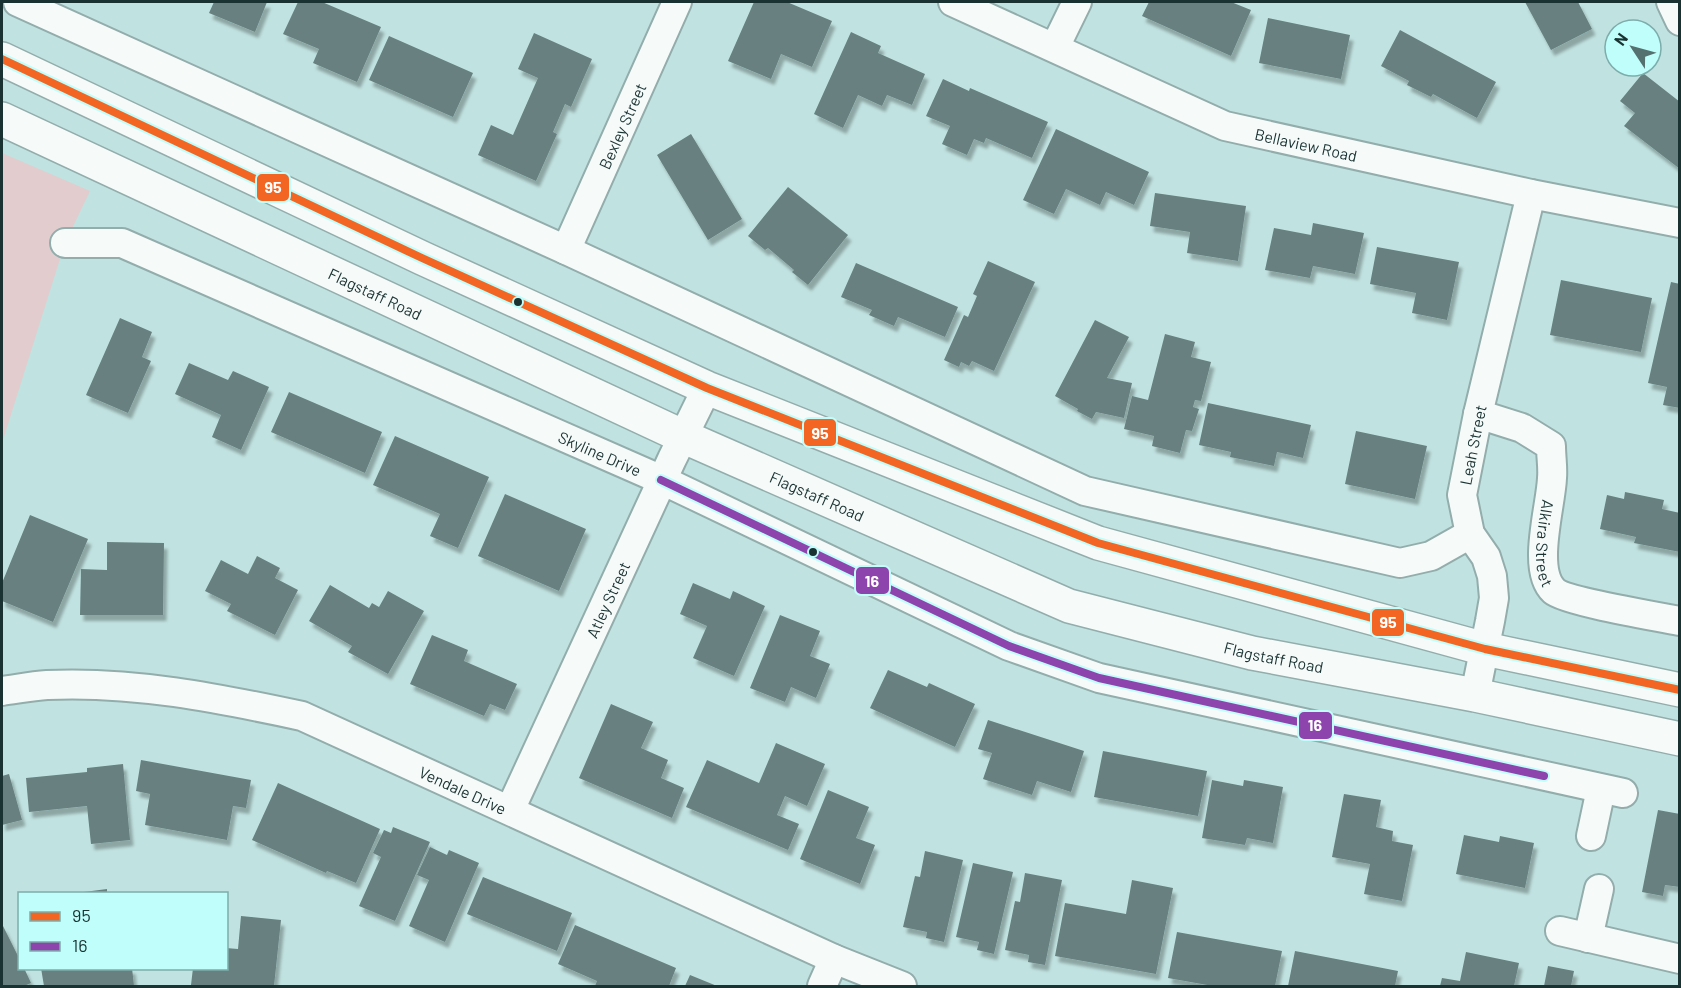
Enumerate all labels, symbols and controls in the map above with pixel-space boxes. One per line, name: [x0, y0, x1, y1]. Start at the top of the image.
north arrow: [1603, 18, 1663, 78]
text: N: [1610, 29, 1631, 49]
street label: Bexley Street: [594, 80, 649, 172]
street label: Bellaview Road: [1253, 123, 1359, 165]
line badge: 95: [256, 173, 290, 202]
text: 95: [264, 177, 282, 196]
street label: Flagstaff Road: [326, 263, 425, 323]
unlabelled marker: [512, 296, 524, 308]
street label: Leah Street: [1455, 403, 1489, 486]
line badge: 95: [803, 418, 837, 447]
text: 95: [811, 423, 829, 442]
street label: Skyline Drive: [556, 426, 644, 479]
street label: Flagstaff Road: [767, 466, 867, 524]
street label: Alkira Street: [1533, 499, 1559, 590]
unlabelled marker: [807, 546, 819, 558]
street label: Atley Street: [581, 558, 633, 640]
line badge: 16: [855, 566, 890, 595]
text: 16: [865, 571, 880, 590]
line badge: 95: [1371, 608, 1405, 637]
text: 95: [1379, 612, 1397, 631]
street label: Flagstaff Road: [1222, 637, 1325, 676]
line badge: 16: [1298, 711, 1333, 740]
text: 16: [1308, 715, 1323, 734]
street label: Vendale Drive: [416, 761, 510, 818]
legend: [18, 892, 228, 970]
text: 95: [72, 904, 91, 926]
text: 16: [72, 934, 88, 956]

